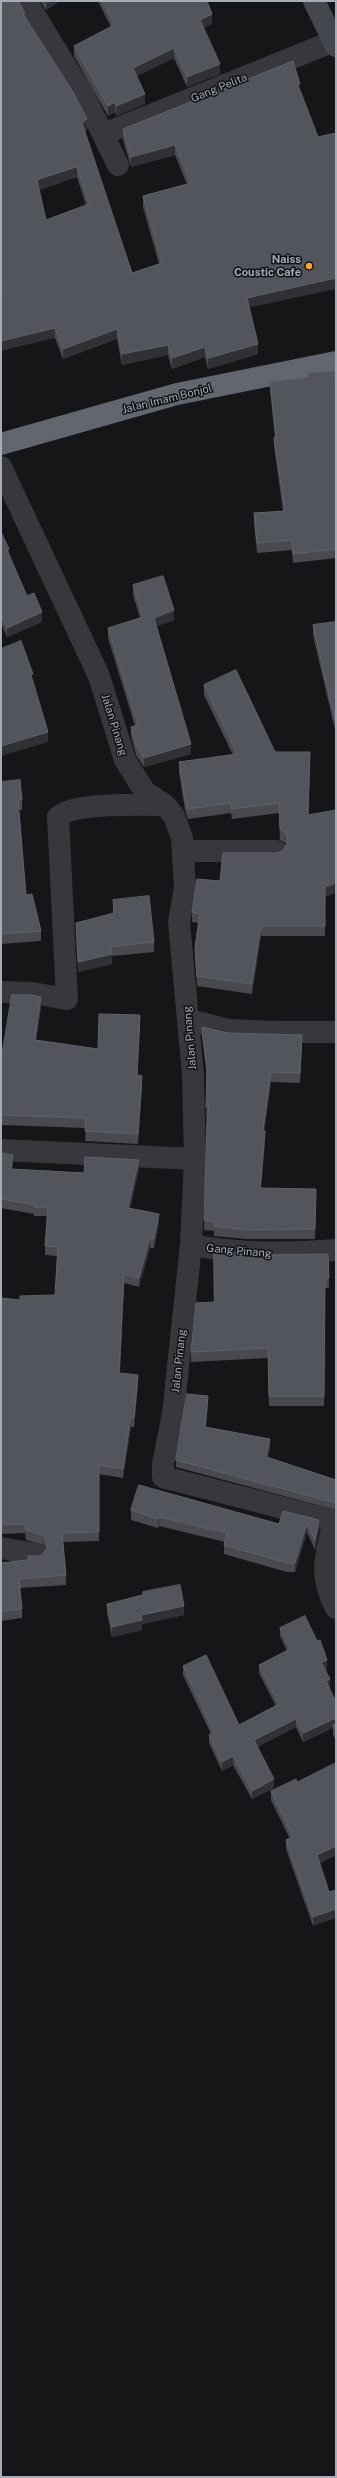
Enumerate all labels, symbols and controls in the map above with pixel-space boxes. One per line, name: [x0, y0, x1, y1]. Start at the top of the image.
street label: Gang Pelita: [189, 71, 249, 105]
place label: Naiss Coustic Cafe: [234, 253, 301, 279]
marker: Naiss Coustic Cafe: [304, 261, 314, 271]
street label: Jalan Imam Bonjol: [121, 381, 213, 417]
street label: Jalan Pinang: [98, 692, 130, 758]
street label: Jalan Pinang: [181, 1005, 199, 1071]
street label: Gang Pinang: [206, 1242, 272, 1260]
street label: Jalan Pinang: [169, 1328, 189, 1394]

